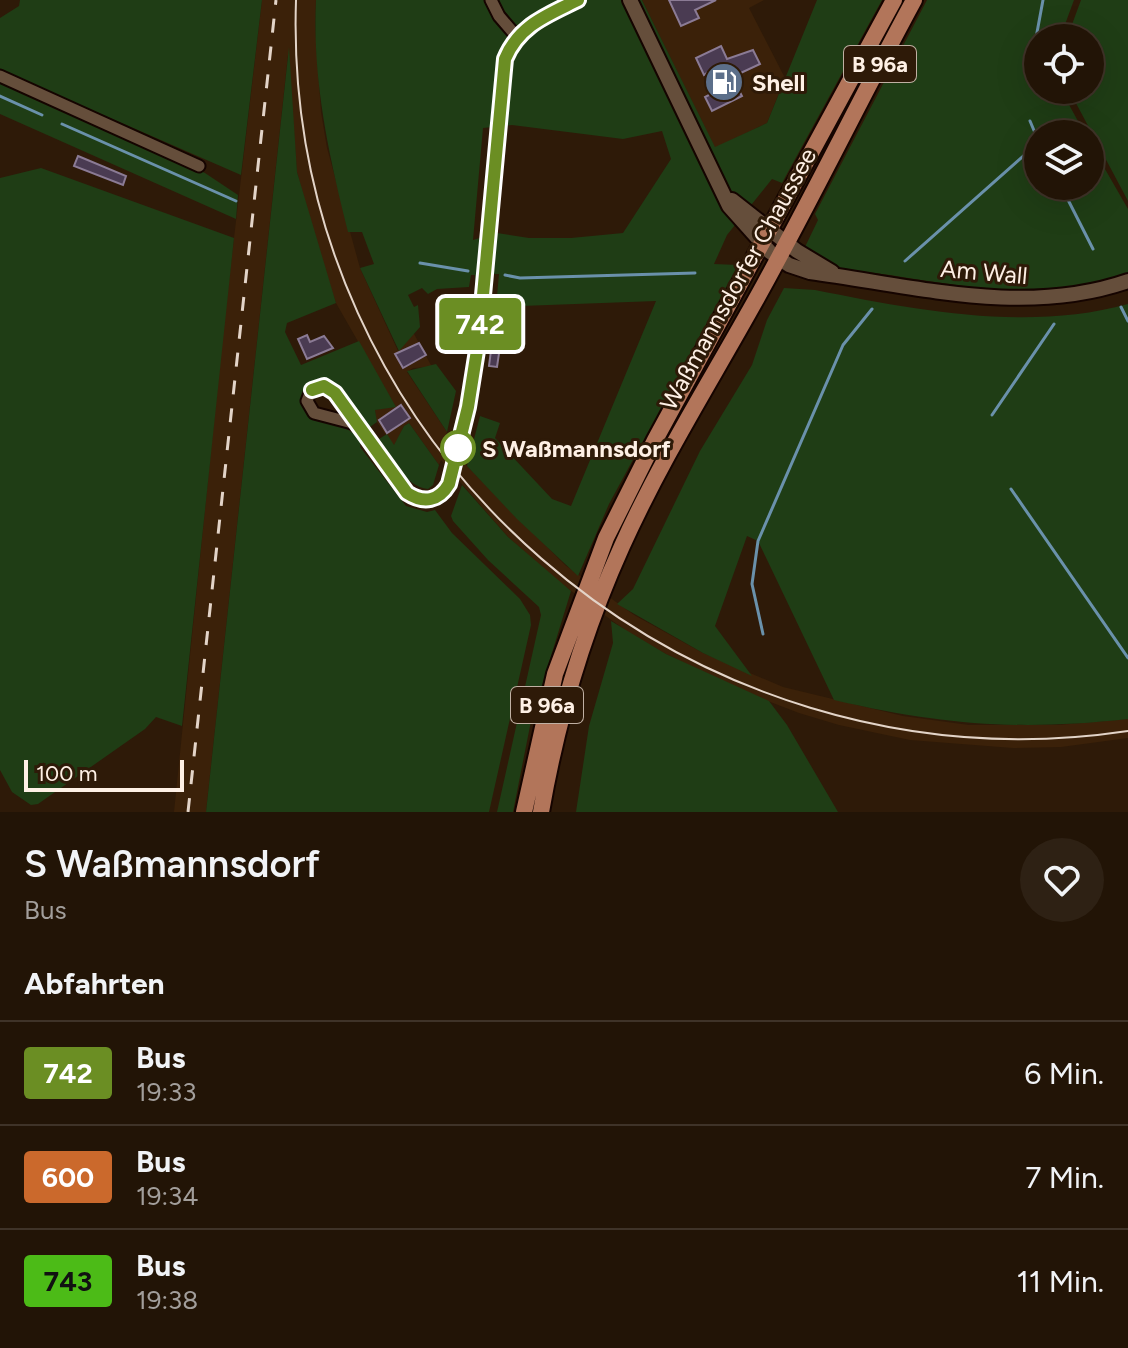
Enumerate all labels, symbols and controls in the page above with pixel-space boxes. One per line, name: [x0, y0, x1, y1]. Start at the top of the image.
map controls: [1024, 24, 1104, 200]
button: locate: [1024, 24, 1104, 104]
road number: B 96a: [844, 46, 916, 82]
fuel station icon: Shell: [703, 61, 745, 103]
place label: Shell: [752, 68, 805, 97]
button: layers: [1024, 120, 1104, 200]
street label: Waßmannsdorfer Chaussee: [654, 143, 822, 415]
street label: Am Wall: [939, 254, 1029, 290]
line badge: 742: [434, 298, 526, 350]
text: 742: [455, 307, 505, 341]
marker: S Waßmannsdorf: [441, 431, 475, 465]
place label: S Waßmannsdorf: [482, 434, 671, 463]
road number: B 96a: [511, 687, 583, 723]
scale bar: [24, 756, 184, 792]
text: 100 m: [36, 760, 97, 787]
button: heart: [1020, 838, 1104, 922]
text: S Waßmannsdorf: [24, 841, 320, 887]
text: Bus: [24, 894, 67, 926]
text: Abfahrten: [24, 965, 165, 1002]
text: Bus: [136, 1039, 185, 1076]
text: 6 Min.: [1024, 1055, 1104, 1092]
text: 742: [43, 1056, 93, 1090]
text: 19:33: [136, 1076, 196, 1108]
text: Bus: [136, 1143, 185, 1180]
text: 7 Min.: [1025, 1159, 1104, 1196]
text: 600: [42, 1160, 94, 1194]
text: 19:34: [136, 1180, 198, 1212]
text: Bus: [136, 1247, 185, 1284]
text: 11 Min.: [1016, 1263, 1104, 1300]
text: 743: [44, 1264, 92, 1298]
text: 19:38: [136, 1284, 198, 1316]

